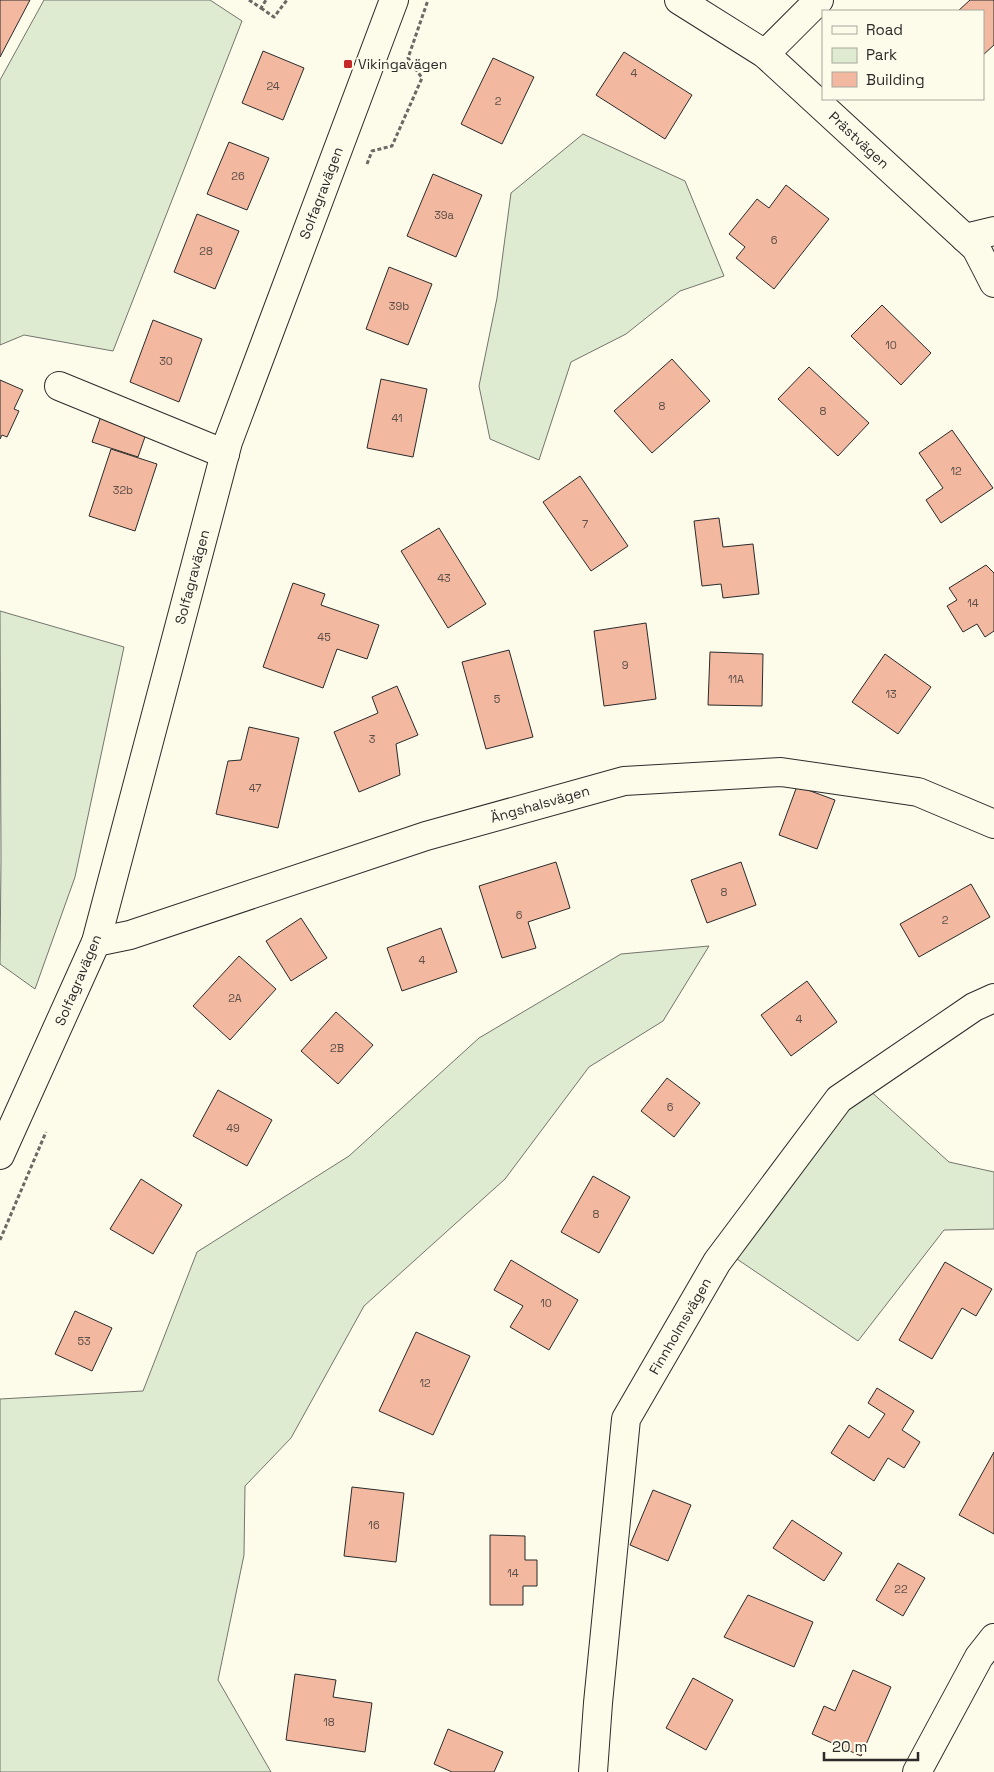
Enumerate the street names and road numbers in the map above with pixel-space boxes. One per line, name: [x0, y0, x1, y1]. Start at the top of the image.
street label: Prästvägen: [825, 107, 893, 173]
street label: Solfagravägen: [295, 144, 347, 242]
street label: Solfagravägen: [171, 528, 213, 626]
street label: Ängshalsvägen: [488, 781, 592, 827]
street label: Solfagravägen: [51, 932, 105, 1028]
street label: Finnholmsvägen: [645, 1274, 715, 1378]

